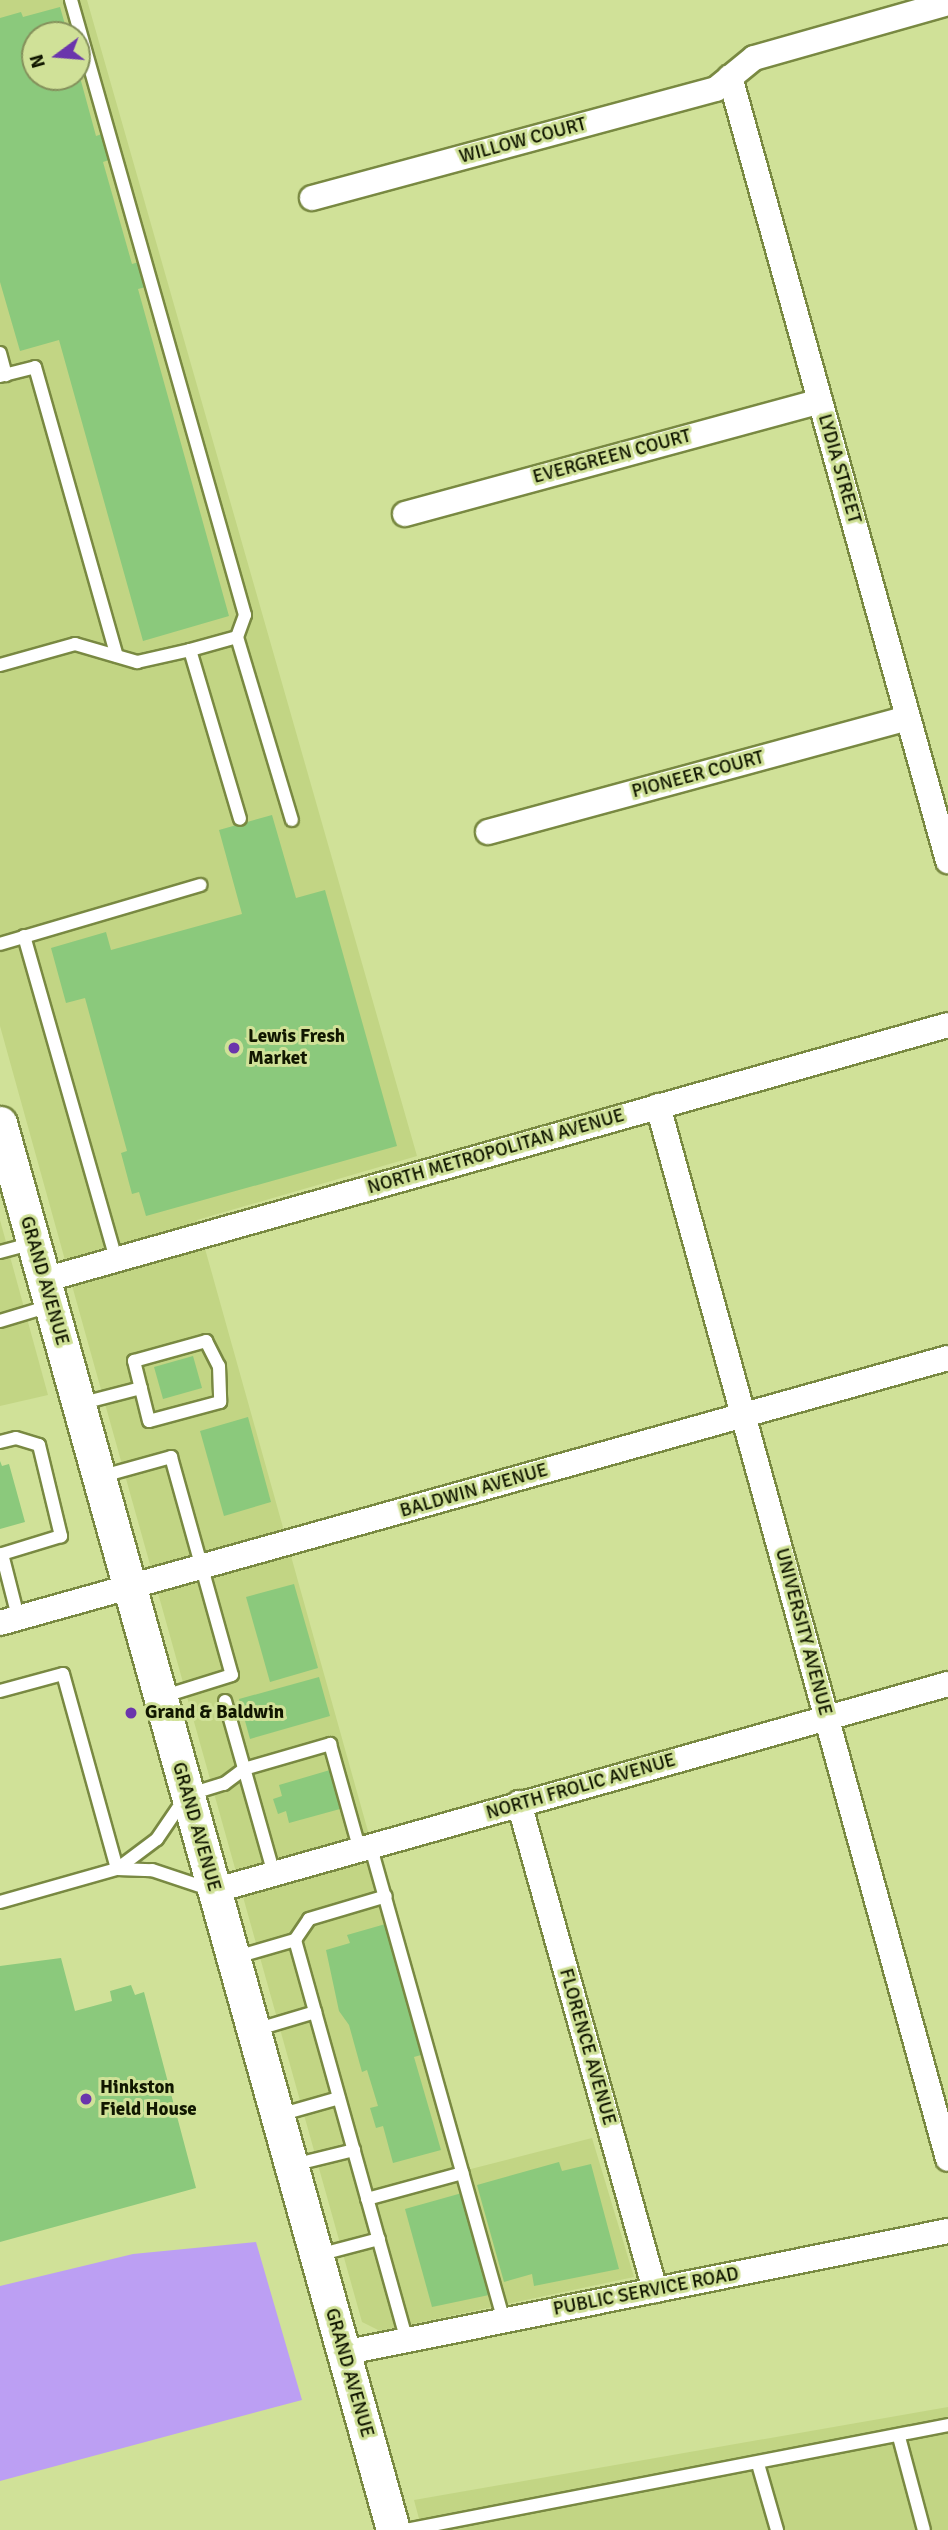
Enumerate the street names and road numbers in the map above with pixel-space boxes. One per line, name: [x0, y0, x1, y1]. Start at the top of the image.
street label: WILLOW COURT: [457, 113, 589, 169]
street label: LYDIA STREET: [812, 412, 866, 526]
street label: EVERGREEN COURT: [530, 425, 694, 489]
street label: PIONEER COURT: [629, 746, 767, 804]
street label: NORTH METROPOLITAN AVENUE: [365, 1104, 627, 1200]
street label: GRAND AVENUE: [15, 1214, 73, 1348]
street label: BALDWIN AVENUE: [397, 1459, 551, 1523]
street label: UNIVERSITY AVENUE: [770, 1546, 836, 1718]
street label: NORTH FROLIC AVENUE: [484, 1749, 678, 1825]
street label: GRAND AVENUE: [167, 1760, 225, 1894]
street label: FLORENCE AVENUE: [554, 1966, 620, 2128]
street label: PUBLIC SERVICE ROAD: [551, 2263, 741, 2321]
street label: GRAND AVENUE: [320, 2306, 378, 2440]

